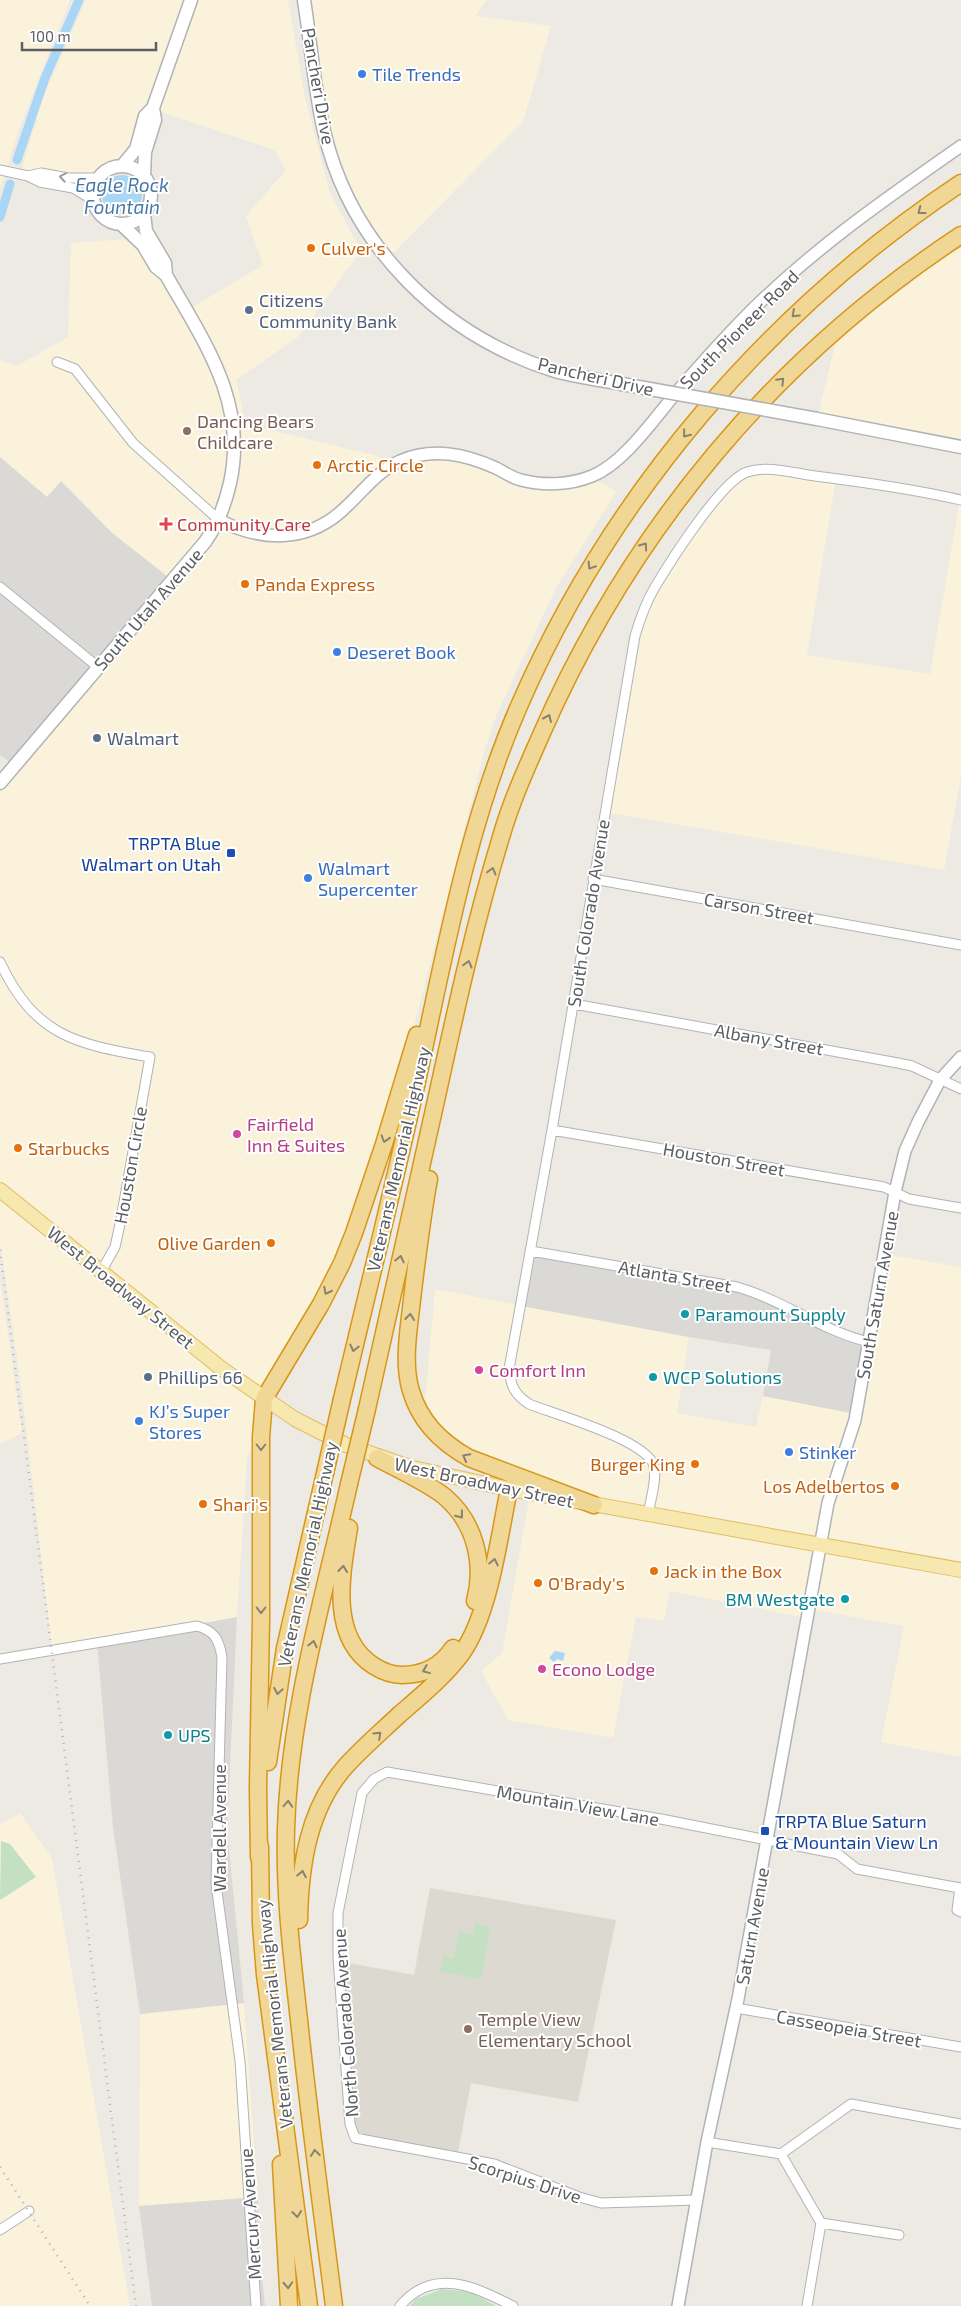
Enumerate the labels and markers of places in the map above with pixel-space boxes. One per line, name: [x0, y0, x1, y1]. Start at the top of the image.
place label: Tile Trends: [372, 63, 461, 85]
marker: Tile Trends: [356, 68, 368, 80]
place label: Culver's: [321, 237, 386, 259]
marker: Culver's: [305, 242, 317, 254]
place label: Citizens Community Bank: [259, 289, 397, 332]
marker: Citizens Community Bank: [243, 304, 255, 316]
place label: Dancing Bears Childcare: [197, 410, 314, 453]
marker: Dancing Bears Childcare: [181, 425, 193, 437]
place label: Arctic Circle: [327, 454, 424, 476]
marker: Arctic Circle: [311, 459, 323, 471]
place label: Community Care: [177, 513, 311, 535]
marker: Community Care: [159, 517, 173, 531]
place label: Panda Express: [255, 573, 375, 595]
marker: Panda Express: [239, 578, 251, 590]
place label: Deseret Book: [347, 641, 456, 663]
marker: Deseret Book: [331, 646, 343, 658]
place label: Walmart: [107, 727, 179, 749]
marker: Walmart: [91, 732, 103, 744]
place label: TRPTA Blue Walmart on Utah: [81, 832, 221, 875]
marker: TRPTA Blue Walmart on Utah: [225, 847, 237, 859]
place label: Walmart Supercenter: [318, 857, 418, 900]
marker: Walmart Supercenter: [302, 872, 314, 884]
place label: Fairfield Inn & Suites: [247, 1113, 345, 1156]
marker: Fairfield Inn & Suites: [231, 1128, 243, 1140]
place label: Starbucks: [28, 1137, 110, 1159]
marker: Starbucks: [12, 1142, 24, 1154]
place label: Olive Garden: [157, 1232, 261, 1254]
marker: Olive Garden: [265, 1237, 277, 1249]
place label: Paramount Supply: [695, 1303, 846, 1325]
marker: Paramount Supply: [679, 1308, 691, 1320]
place label: Comfort Inn: [489, 1359, 586, 1381]
marker: Comfort Inn: [473, 1364, 485, 1376]
place label: Phillips 66: [158, 1366, 243, 1388]
place label: WCP Solutions: [663, 1366, 782, 1388]
marker: Phillips 66: [142, 1371, 154, 1383]
marker: WCP Solutions: [647, 1371, 659, 1383]
place label: KJ’s Super Stores: [149, 1400, 230, 1443]
marker: KJ’s Super Stores: [133, 1415, 145, 1427]
place label: Stinker: [799, 1441, 857, 1463]
marker: Stinker: [783, 1446, 795, 1458]
place label: Burger King: [590, 1453, 685, 1475]
marker: Burger King: [689, 1458, 701, 1470]
place label: Los Adelbertos: [763, 1475, 885, 1497]
marker: Los Adelbertos: [889, 1480, 901, 1492]
place label: Shari's: [213, 1493, 268, 1515]
marker: Shari's: [197, 1498, 209, 1510]
place label: Jack in the Box: [664, 1560, 783, 1582]
marker: Jack in the Box: [648, 1565, 660, 1577]
place label: O'Brady's: [548, 1572, 625, 1594]
marker: O'Brady's: [532, 1577, 544, 1589]
place label: BM Westgate: [726, 1588, 835, 1610]
marker: BM Westgate: [839, 1593, 851, 1605]
place label: Econo Lodge: [552, 1658, 655, 1680]
marker: Econo Lodge: [536, 1663, 548, 1675]
place label: UPS: [178, 1724, 211, 1746]
marker: UPS: [162, 1729, 174, 1741]
place label: TRPTA Blue Saturn & Mountain View Ln: [775, 1810, 938, 1853]
marker: TRPTA Blue Saturn & Mountain View Ln: [759, 1825, 771, 1837]
place label: Temple View Elementary School: [478, 2008, 632, 2051]
marker: Temple View Elementary School: [462, 2023, 474, 2035]

